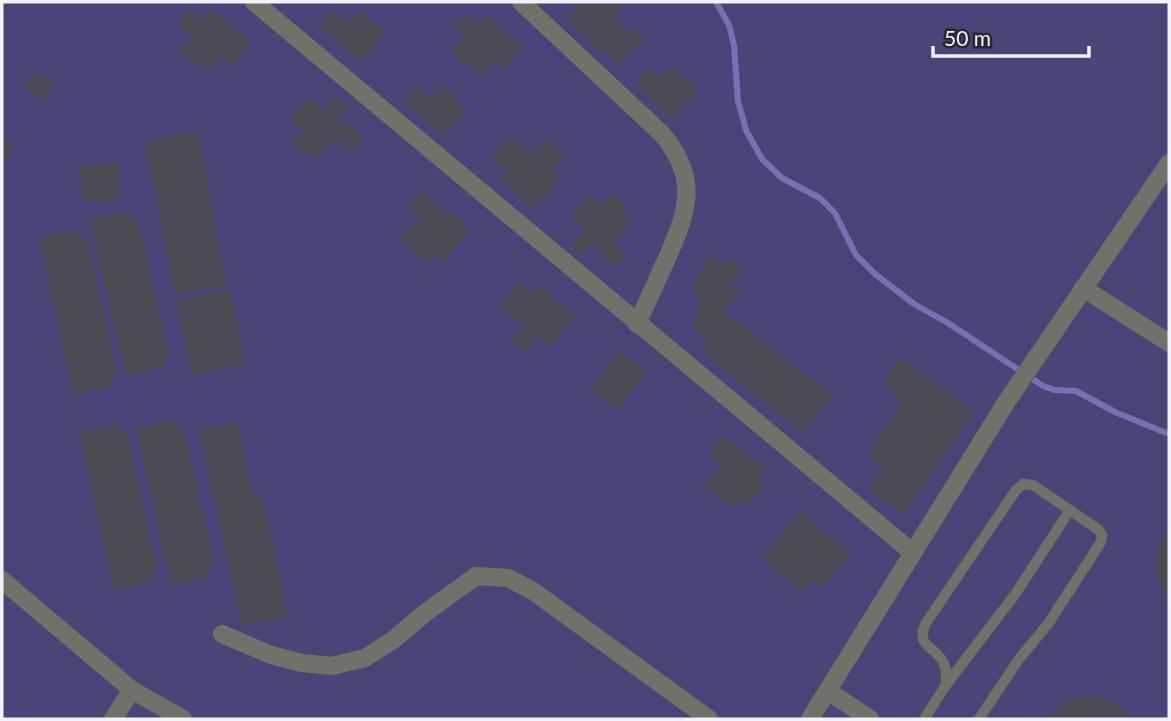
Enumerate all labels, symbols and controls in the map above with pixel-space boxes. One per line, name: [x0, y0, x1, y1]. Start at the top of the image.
scale bar: [933, 14, 1089, 58]
text: 50 m: [944, 25, 991, 50]

